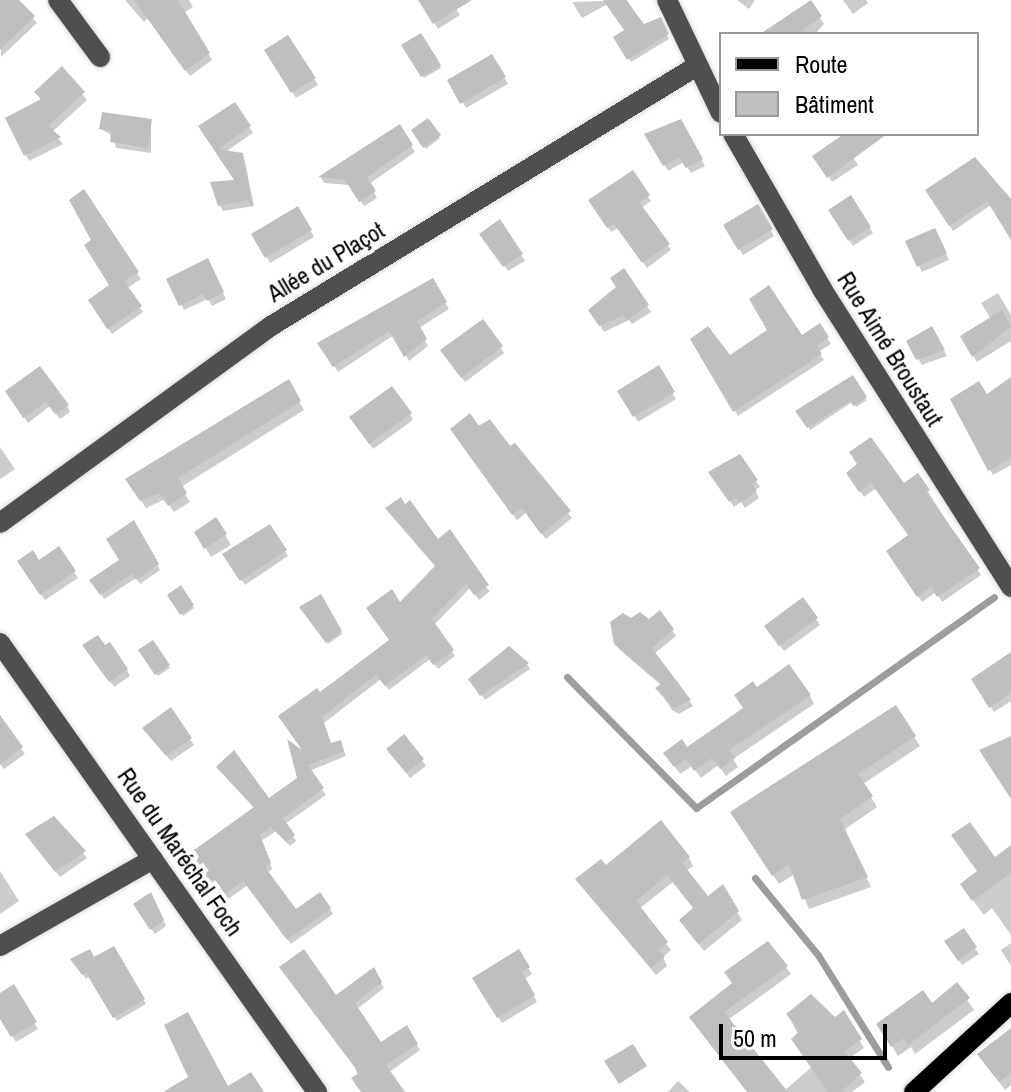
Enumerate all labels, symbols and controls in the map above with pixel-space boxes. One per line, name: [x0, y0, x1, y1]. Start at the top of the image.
legend: [719, 32, 979, 136]
text: Route: [795, 48, 848, 80]
text: Bâtiment: [795, 88, 874, 120]
street label: Allée du Plaçot: [262, 216, 390, 308]
street label: Rue Aimé Broustaut: [831, 266, 949, 432]
street label: Rue du Maréchal Foch: [111, 763, 249, 941]
scale bar: [723, 1008, 891, 1058]
text: 50 m: [733, 1022, 777, 1054]

